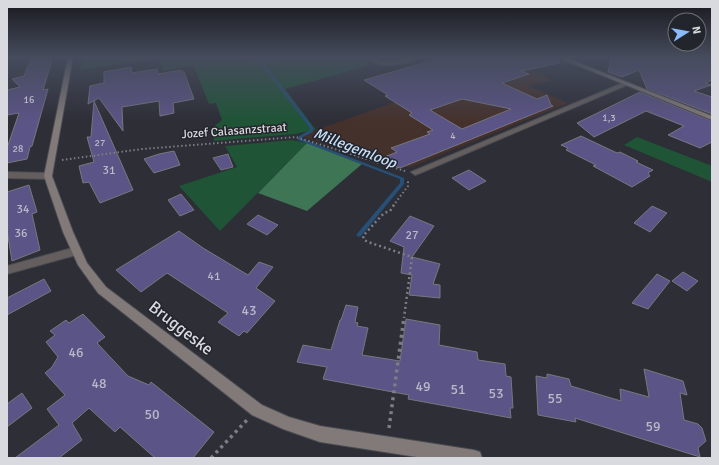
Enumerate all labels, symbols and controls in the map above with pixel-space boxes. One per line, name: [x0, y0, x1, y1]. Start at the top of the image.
north arrow: [667, 12, 707, 52]
text: N: [689, 25, 703, 35]
house number: 16: [24, 94, 34, 106]
house number: 1,3: [602, 112, 616, 124]
street label: Jozef Calasanzstraat: [181, 120, 287, 142]
water label: Millegemloop: [311, 124, 400, 172]
house number: 4: [450, 130, 456, 142]
house number: 27: [95, 137, 105, 149]
house number: 28: [13, 143, 23, 155]
house number: 31: [103, 163, 115, 178]
house number: 34: [17, 202, 30, 217]
house number: 36: [15, 226, 27, 241]
house number: 27: [406, 228, 418, 243]
house number: 41: [208, 269, 220, 284]
street label: Bruggeske: [145, 296, 217, 360]
house number: 43: [241, 302, 257, 319]
house number: 46: [68, 344, 84, 361]
house number: 48: [91, 375, 107, 392]
house number: 49: [415, 378, 431, 395]
house number: 51: [450, 381, 466, 398]
house number: 53: [488, 385, 504, 402]
house number: 55: [547, 390, 563, 407]
house number: 50: [144, 406, 160, 423]
house number: 59: [645, 418, 661, 435]

